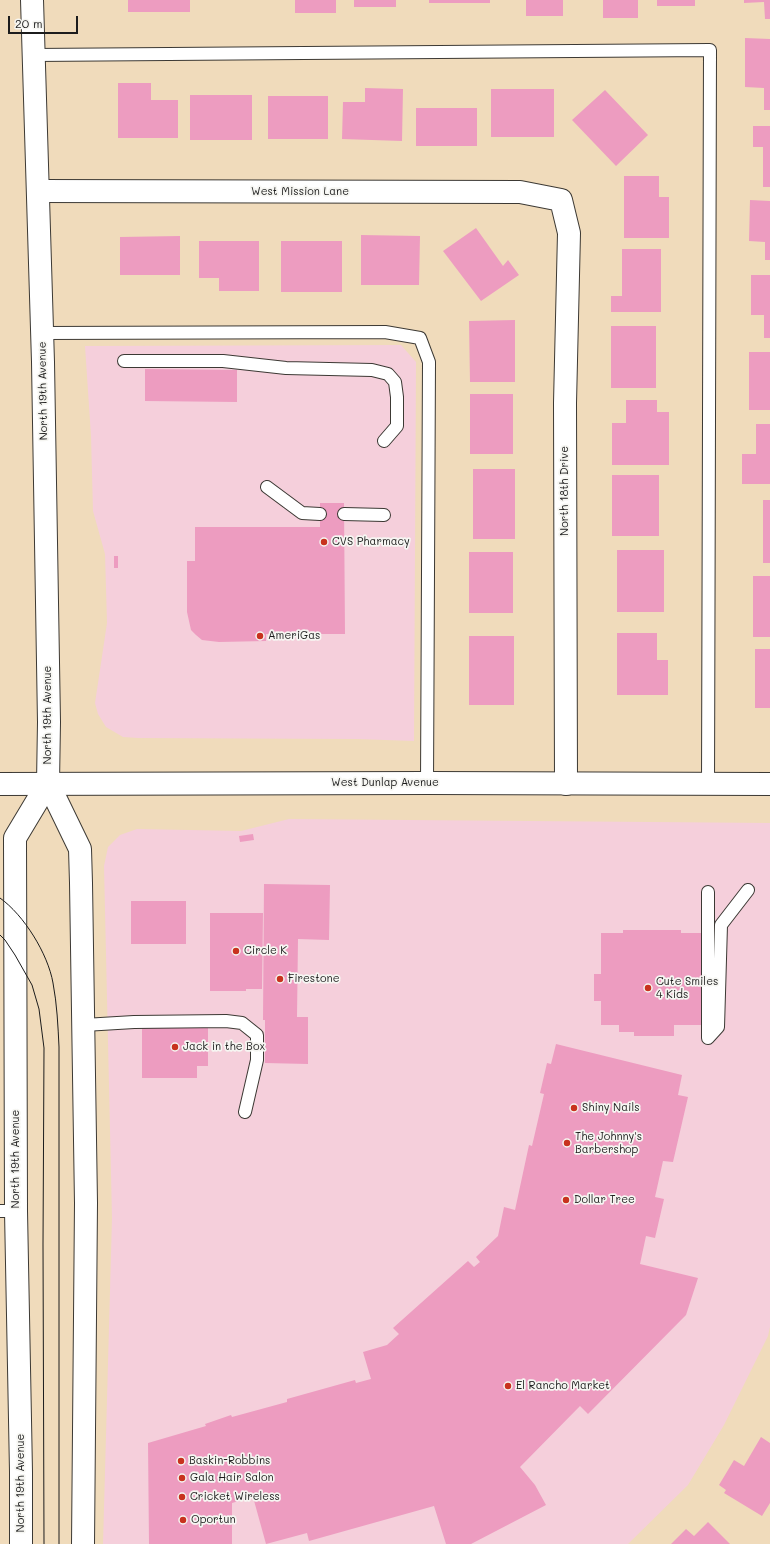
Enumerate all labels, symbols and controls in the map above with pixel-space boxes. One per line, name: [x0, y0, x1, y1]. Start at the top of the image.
scale bar: [10, 8, 80, 34]
text: 20 m: [15, 15, 43, 31]
street label: West Mission Lane: [251, 185, 349, 199]
street label: North 19th Avenue: [36, 342, 50, 440]
street label: North 18th Drive: [558, 446, 572, 536]
place label: CVS Pharmacy: [332, 535, 410, 549]
marker: CVS Pharmacy: [319, 537, 329, 547]
place label: AmeriGas: [268, 629, 320, 643]
marker: AmeriGas: [255, 631, 265, 641]
street label: North 19th Avenue: [41, 666, 55, 764]
street label: West Dunlap Avenue: [331, 776, 439, 790]
place label: Circle K: [244, 944, 287, 958]
marker: Circle K: [231, 946, 241, 956]
place label: Firestone: [288, 972, 339, 986]
marker: Firestone: [275, 974, 285, 984]
place label: Cute Smiles 4 Kids: [656, 975, 718, 1001]
marker: Cute Smiles 4 Kids: [643, 983, 653, 993]
place label: Jack in the Box: [183, 1040, 265, 1054]
marker: Jack in the Box: [170, 1042, 180, 1052]
place label: Shiny Nails: [582, 1101, 640, 1115]
marker: Shiny Nails: [569, 1103, 579, 1113]
street label: North 19th Avenue: [9, 1110, 23, 1208]
place label: The Johnny's Barbershop: [575, 1130, 642, 1156]
marker: The Johnny's Barbershop: [562, 1138, 572, 1148]
place label: Dollar Tree: [574, 1193, 635, 1207]
marker: Dollar Tree: [561, 1195, 571, 1205]
place label: El Rancho Market: [516, 1379, 610, 1393]
marker: El Rancho Market: [503, 1381, 513, 1391]
street label: North 19th Avenue: [14, 1434, 28, 1532]
place label: Baskin-Robbins: [189, 1454, 270, 1468]
marker: Baskin-Robbins: [176, 1456, 186, 1466]
place label: Gala Hair Salon: [190, 1471, 274, 1485]
marker: Gala Hair Salon: [177, 1473, 187, 1483]
place label: Cricket Wireless: [190, 1490, 280, 1504]
marker: Cricket Wireless: [177, 1492, 187, 1502]
place label: Oportun: [191, 1513, 235, 1527]
marker: Oportun: [178, 1515, 188, 1525]

